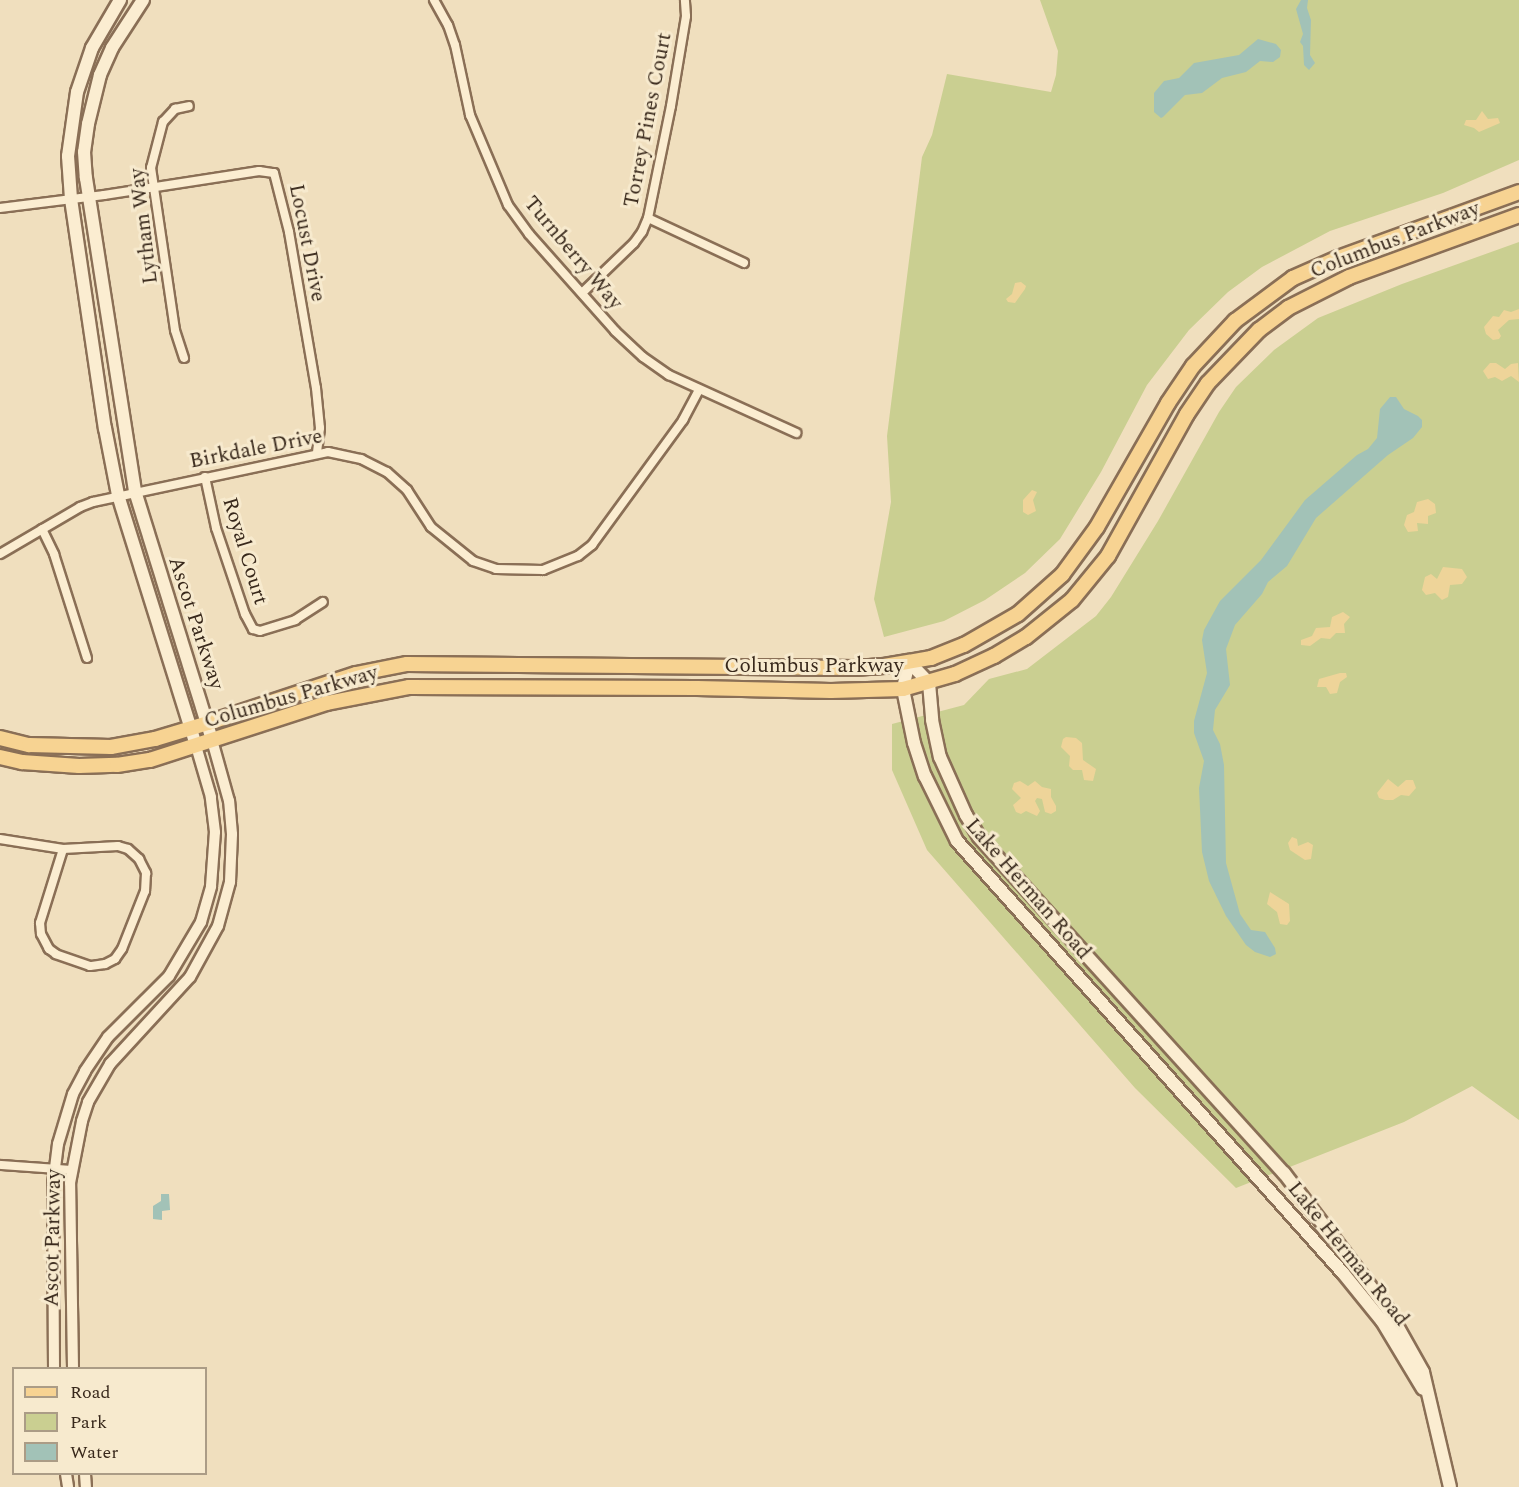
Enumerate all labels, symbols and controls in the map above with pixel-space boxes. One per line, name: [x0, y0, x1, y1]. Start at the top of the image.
street label: Torrey Pines Court: [619, 31, 677, 209]
street label: Lytham Way: [124, 167, 164, 285]
street label: Locust Drive: [283, 182, 331, 304]
street label: Turnberry Way: [518, 191, 628, 315]
street label: Columbus Parkway: [1307, 196, 1483, 284]
street label: Birkdale Drive: [187, 424, 325, 474]
street label: Royal Court: [217, 494, 273, 608]
street label: Ascot Parkway: [163, 553, 229, 693]
street label: Columbus Parkway: [724, 653, 904, 679]
street label: Columbus Parkway: [201, 660, 381, 734]
street label: Lake Herman Road: [960, 813, 1096, 965]
street label: Ascot Parkway: [39, 1169, 67, 1307]
street label: Lake Herman Road: [1282, 1177, 1414, 1331]
legend: [12, 1367, 207, 1475]
text: Road: [70, 1379, 111, 1406]
text: Park: [70, 1409, 107, 1436]
text: Water: [70, 1439, 118, 1466]

